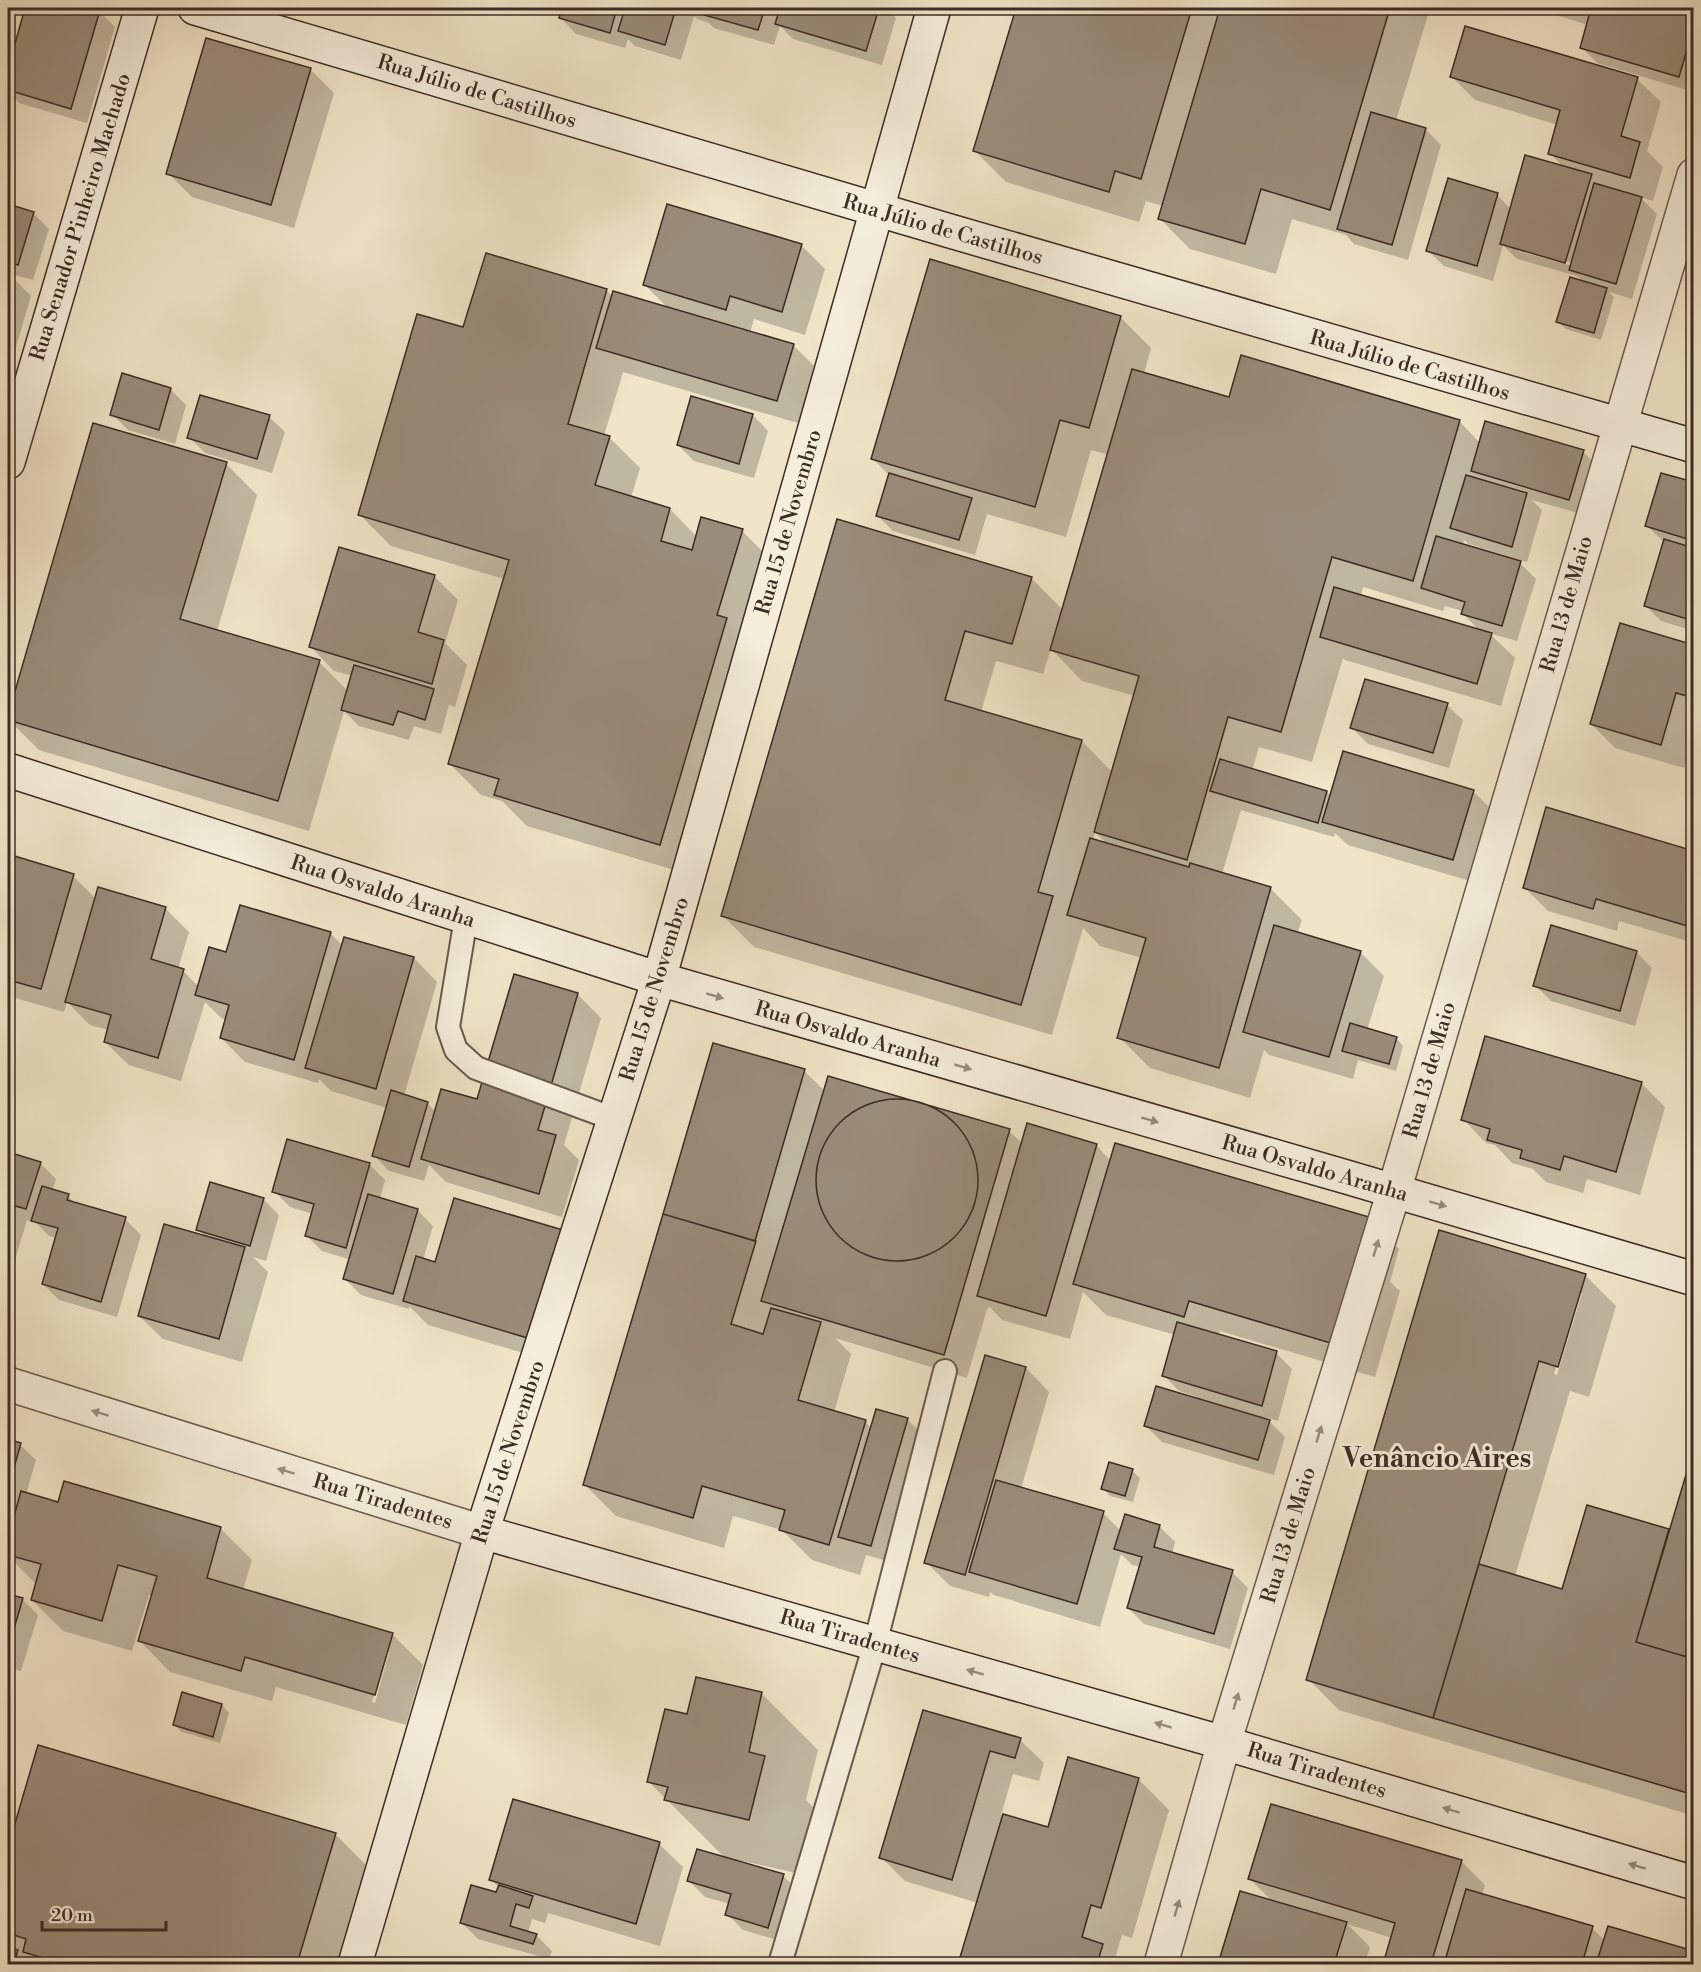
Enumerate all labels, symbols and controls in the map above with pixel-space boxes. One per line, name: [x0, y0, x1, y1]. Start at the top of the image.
street label: Rua Júlio de Castilhos: [374, 49, 580, 135]
street label: Rua Senador Pinheiro Machado: [25, 70, 137, 364]
street label: Rua Júlio de Castilhos: [840, 189, 1046, 271]
street label: Rua Júlio de Castilhos: [1307, 325, 1513, 407]
street label: Rua 15 de Novembro: [750, 427, 828, 618]
street label: Rua 13 de Maio: [1535, 533, 1599, 676]
street label: Rua Osvaldo Aranha: [287, 850, 479, 934]
street label: Rua 15 de Novembro: [614, 894, 695, 1085]
one-way arrow: [706, 991, 724, 1001]
street label: Rua Osvaldo Aranha: [752, 996, 944, 1074]
street label: Rua 13 de Maio: [1398, 999, 1462, 1142]
one-way arrow: [954, 1063, 972, 1072]
one-way arrow: [1141, 1116, 1159, 1125]
street label: Rua Osvaldo Aranha: [1219, 1130, 1411, 1208]
one-way arrow: [1430, 1200, 1448, 1209]
one-way arrow: [1372, 1239, 1381, 1257]
street label: Rua 15 de Novembro: [467, 1357, 551, 1547]
one-way arrow: [91, 1408, 109, 1417]
one-way arrow: [1315, 1425, 1324, 1443]
district label: Venâncio Aires: [1342, 1442, 1531, 1476]
street label: Rua 13 de Maio: [1256, 1464, 1322, 1607]
one-way arrow: [277, 1466, 295, 1475]
street label: Rua Tiradentes: [310, 1468, 456, 1536]
street label: Rua Tiradentes: [777, 1605, 923, 1669]
one-way arrow: [966, 1667, 984, 1676]
one-way arrow: [1232, 1692, 1242, 1710]
one-way arrow: [1154, 1720, 1172, 1729]
street label: Rua Tiradentes: [1244, 1737, 1390, 1805]
one-way arrow: [1441, 1805, 1459, 1814]
one-way arrow: [1628, 1861, 1646, 1870]
scale bar: [42, 1894, 166, 1932]
one-way arrow: [1172, 1899, 1182, 1917]
text: 20 m: [51, 1904, 93, 1927]

